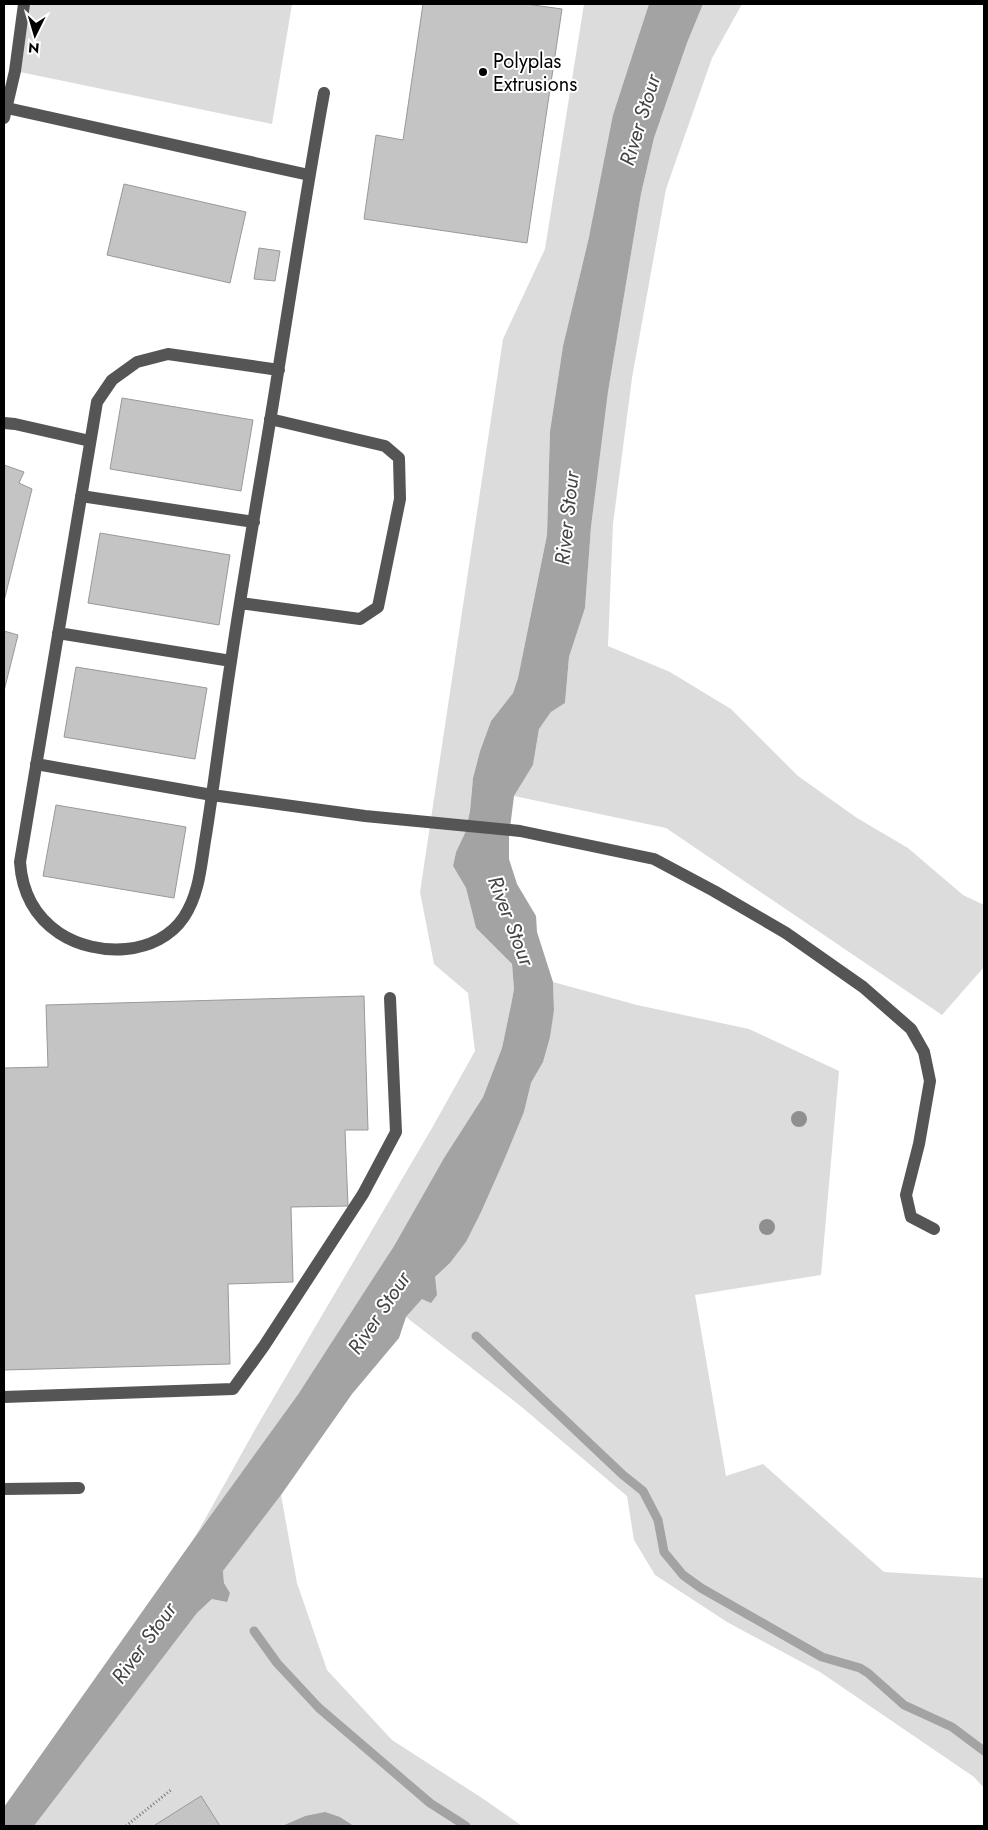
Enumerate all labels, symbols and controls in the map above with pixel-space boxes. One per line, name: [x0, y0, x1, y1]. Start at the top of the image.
north arrow: [10, 10, 60, 60]
text: N: [27, 38, 40, 58]
place label: Polyplas Extrusions: [493, 47, 577, 99]
marker: Polyplas Extrusions: [477, 66, 489, 78]
water label: River Stour: [612, 70, 668, 169]
water label: River Stour: [547, 469, 587, 566]
water label: River Stour: [480, 872, 542, 971]
water label: River Stour: [340, 1265, 418, 1360]
water label: River Stour: [104, 1595, 184, 1690]

